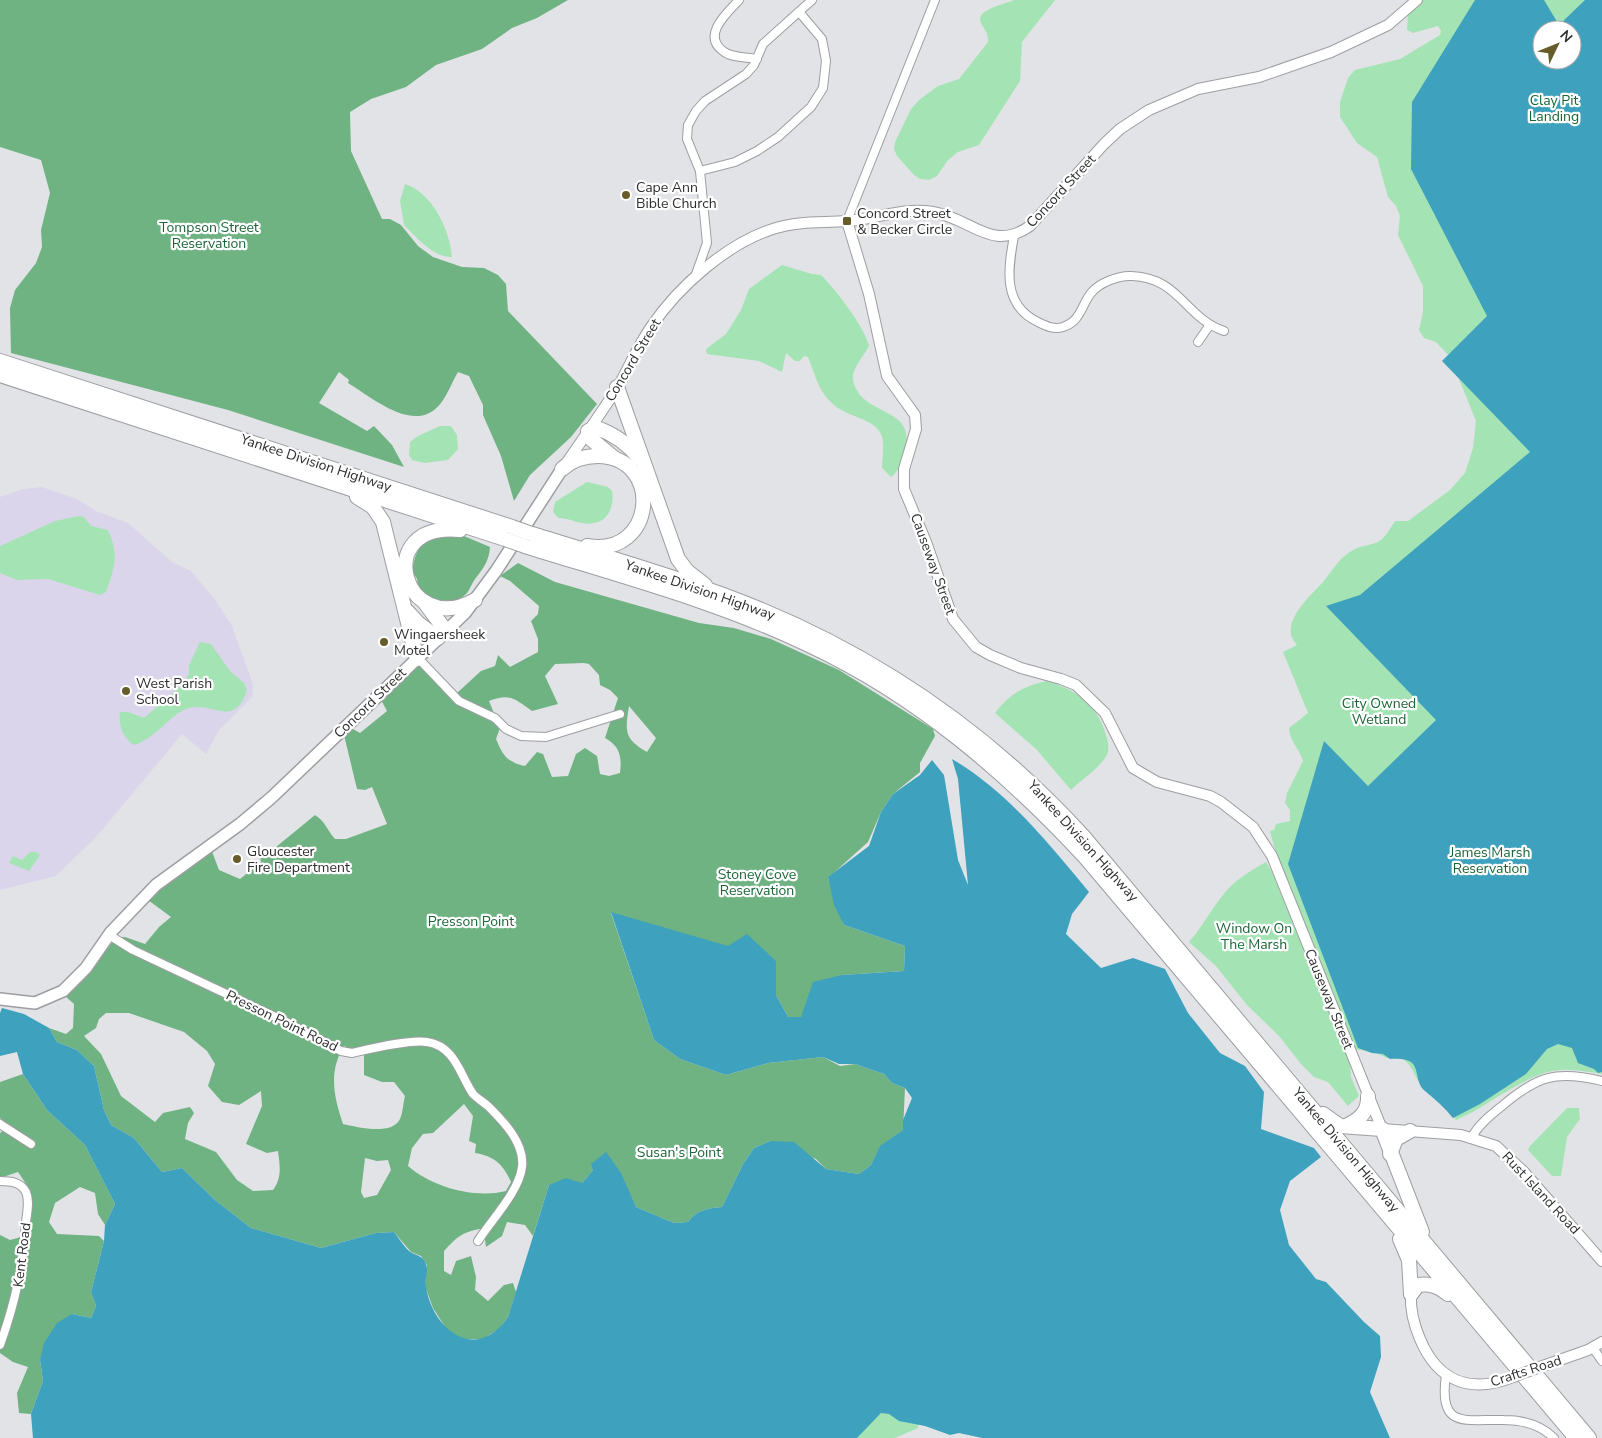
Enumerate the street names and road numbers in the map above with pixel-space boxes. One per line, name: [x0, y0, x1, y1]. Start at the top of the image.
street label: Concord Street: [1022, 150, 1100, 232]
street label: Concord Street: [601, 315, 665, 405]
street label: Yankee Division Highway: [237, 429, 395, 497]
street label: Causeway Street: [906, 511, 960, 617]
street label: Yankee Division Highway: [621, 555, 778, 625]
street label: Concord Street: [330, 664, 410, 742]
street label: Yankee Division Highway: [1023, 775, 1143, 906]
street label: Causeway Street: [1300, 946, 1358, 1052]
street label: Presson Point Road: [223, 986, 341, 1056]
street label: Yankee Division Highway: [1287, 1083, 1404, 1217]
street label: Rust Island Road: [1498, 1148, 1584, 1238]
street label: Kent Road: [9, 1222, 35, 1288]
street label: Crafts Road: [1488, 1351, 1564, 1391]

